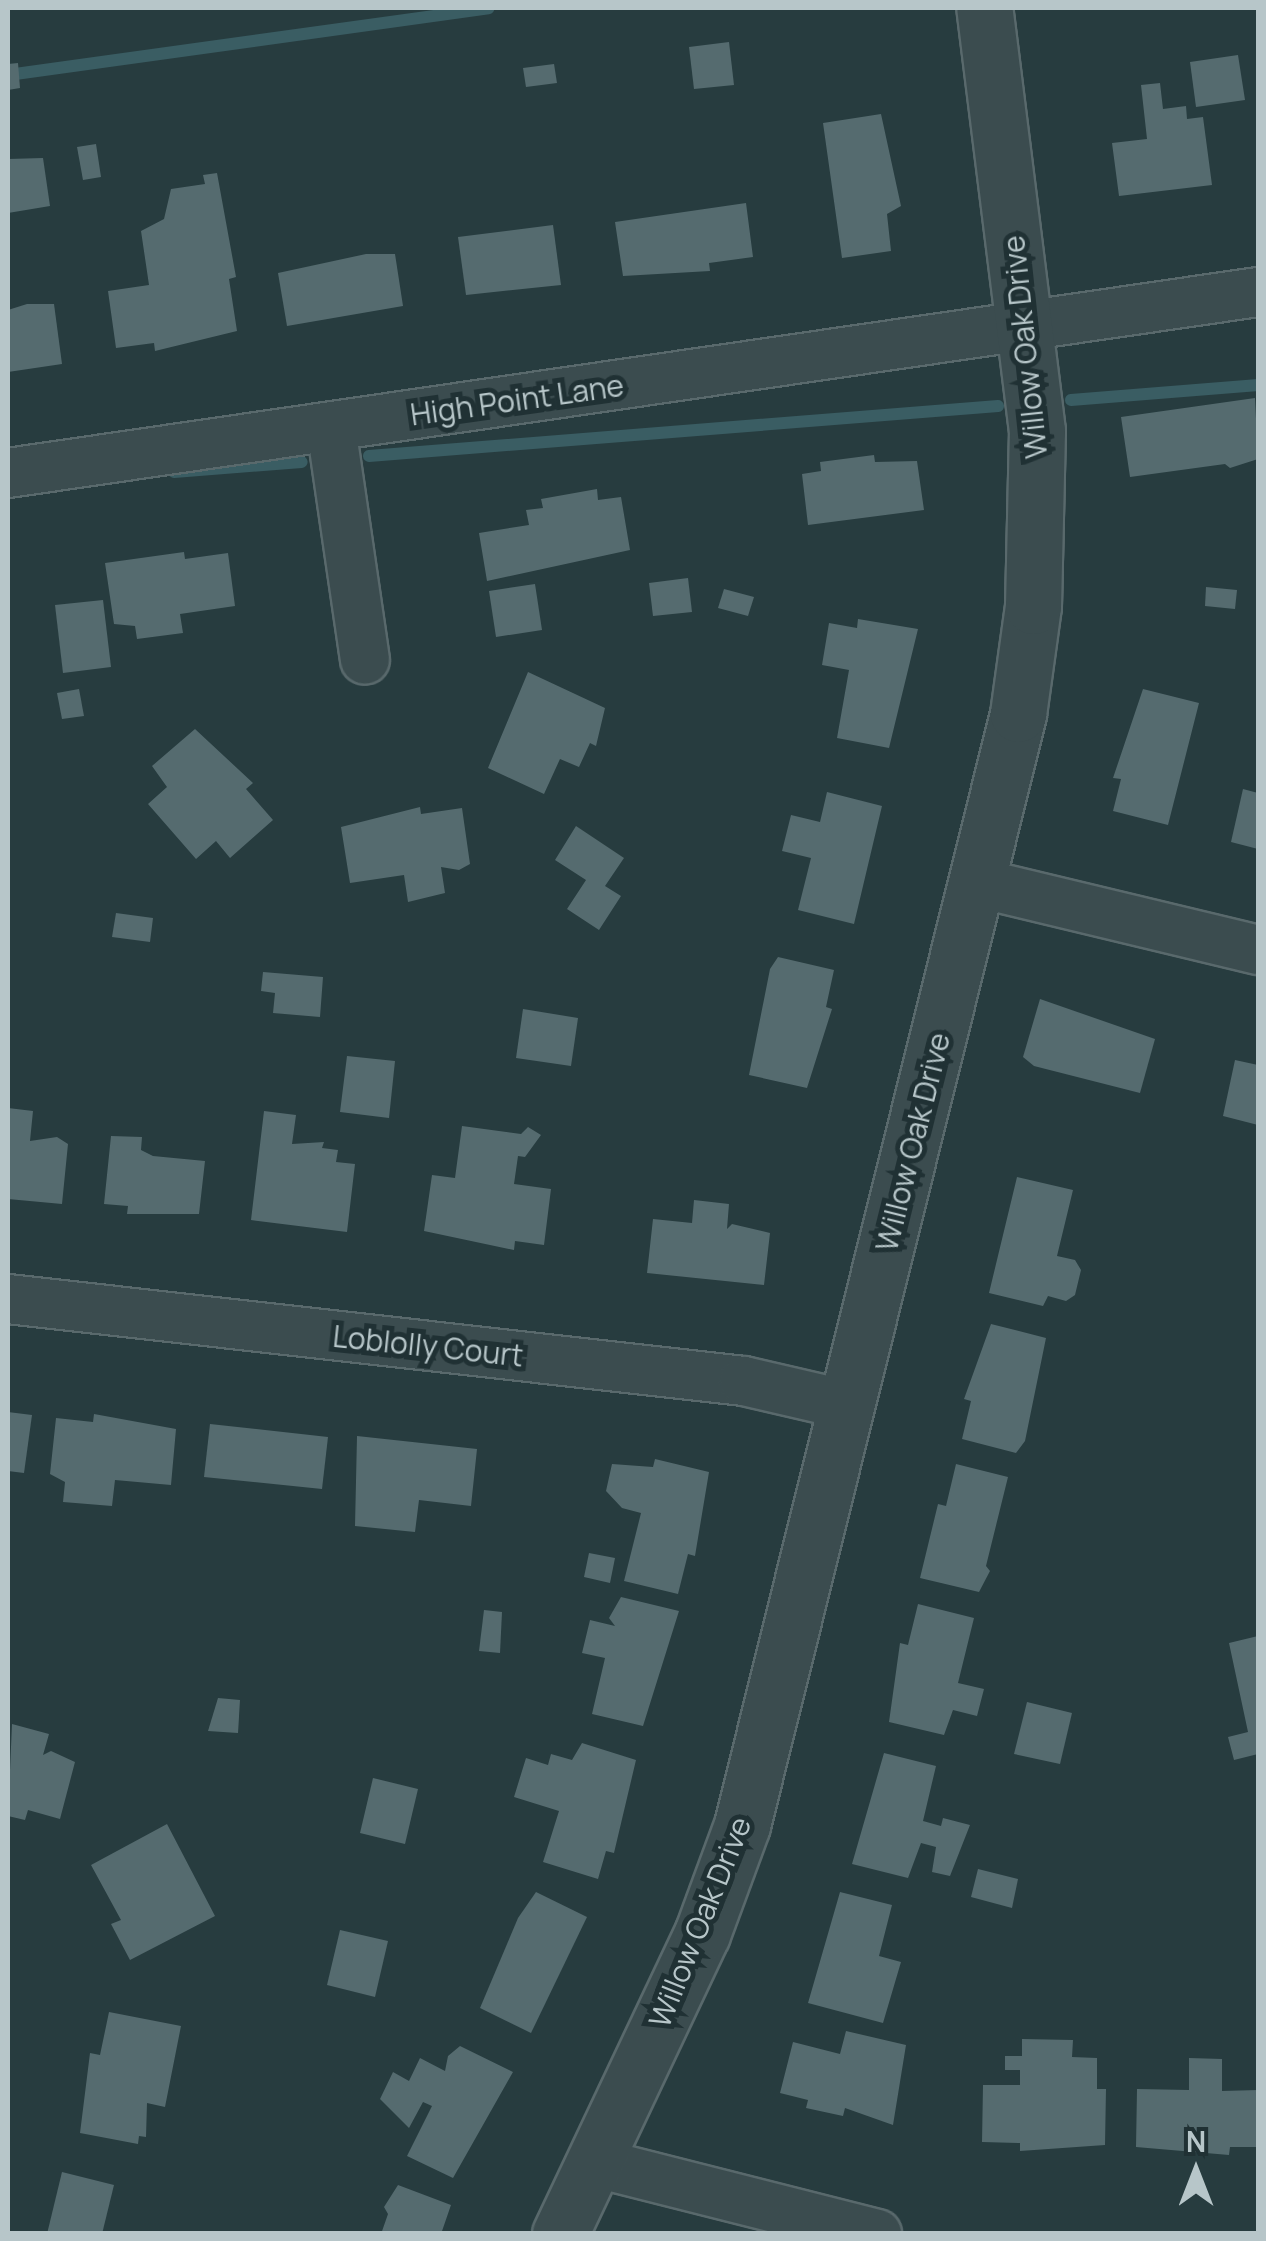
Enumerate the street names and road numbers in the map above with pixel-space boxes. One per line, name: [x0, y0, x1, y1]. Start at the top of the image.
street label: Willow Oak Drive: [995, 234, 1055, 460]
street label: High Point Lane: [408, 367, 626, 433]
street label: Willow Oak Drive: [868, 1029, 958, 1255]
street label: Loblolly Court: [331, 1318, 525, 1374]
street label: Willow Oak Drive: [641, 1811, 759, 2033]

